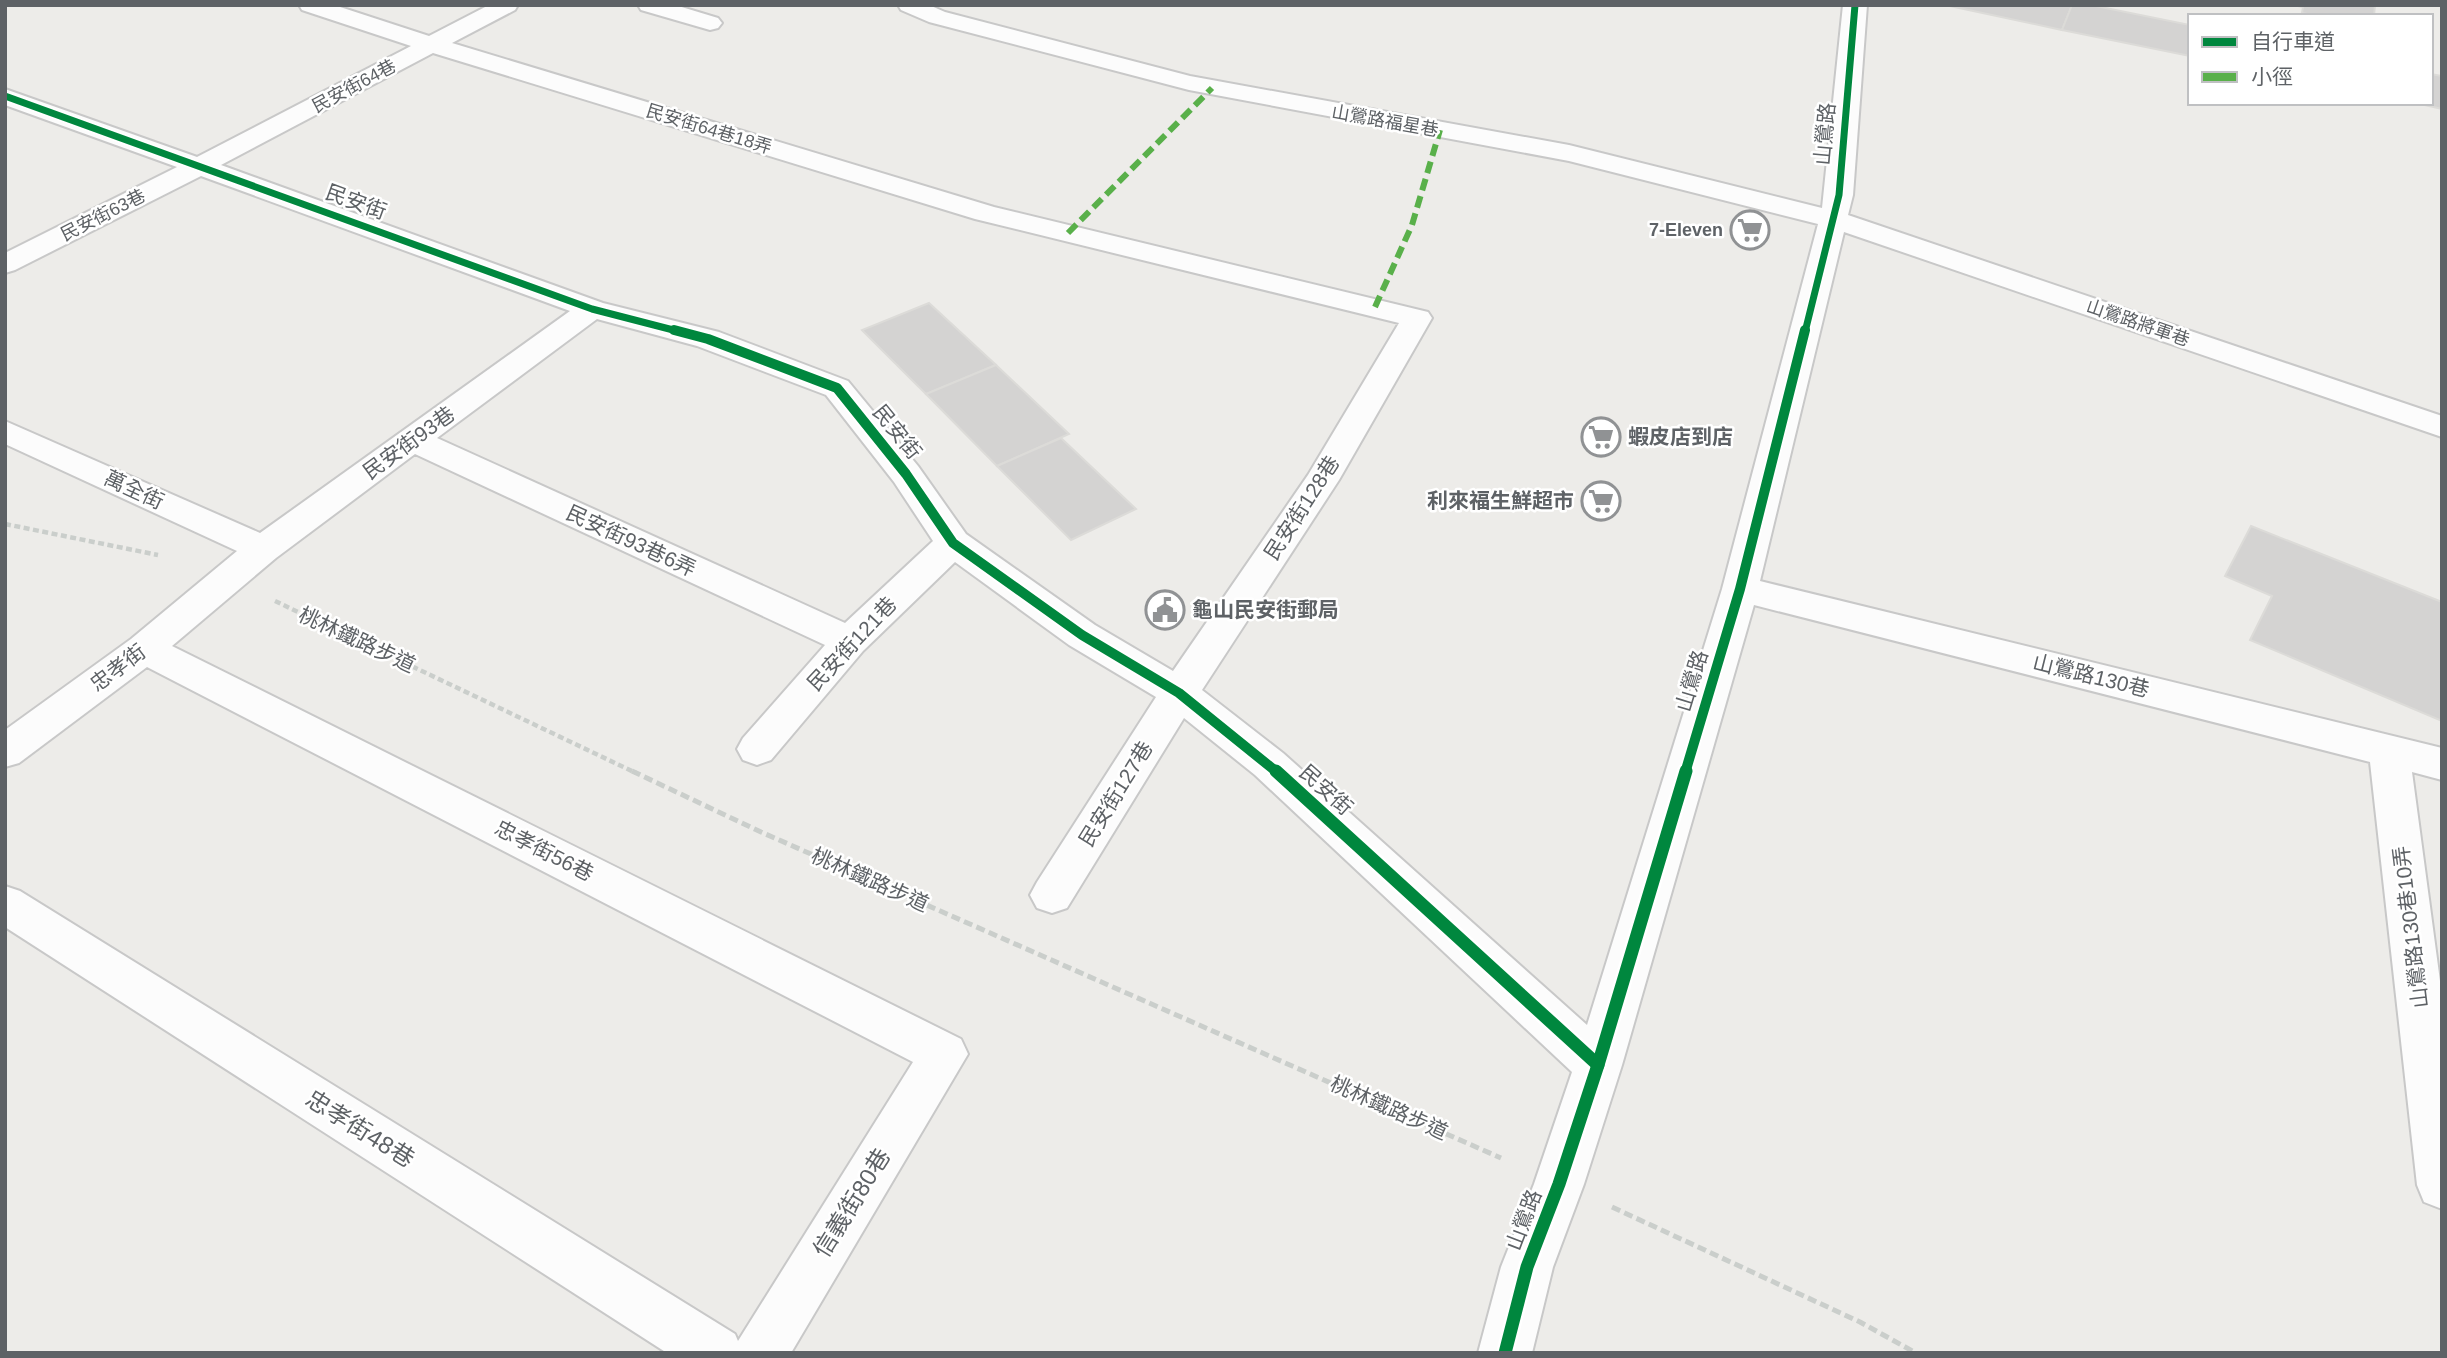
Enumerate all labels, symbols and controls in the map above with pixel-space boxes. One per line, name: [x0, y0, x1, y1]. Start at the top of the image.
legend: [2188, 14, 2433, 105]
text: 自行車道: [2251, 30, 2335, 53]
street label: 民安街64巷: [309, 56, 399, 116]
text: 小徑: [2251, 65, 2293, 88]
street label: 民安街64巷18弄: [644, 100, 774, 158]
street label: 山鶯路福星巷: [1330, 102, 1440, 140]
street label: 山鶯路: [1810, 102, 1839, 166]
street label: 民安街: [323, 180, 390, 223]
street label: 民安街63巷: [57, 185, 149, 245]
supermarket icon: 7-Eleven: [1729, 209, 1771, 251]
place label: 7-Eleven: [1649, 220, 1723, 240]
street label: 山鶯路將軍巷: [2084, 296, 2192, 350]
street label: 民安街: [869, 400, 926, 463]
street label: 民安街93巷: [359, 402, 459, 483]
supermarket icon: 蝦皮店到店: [1580, 416, 1622, 458]
place label: 蝦皮店到店: [1628, 425, 1733, 448]
street label: 民安街128巷: [1260, 452, 1344, 564]
street label: 萬全街: [101, 466, 168, 513]
supermarket icon: 利來福生鮮超市: [1580, 480, 1622, 522]
place label: 利來福生鮮超市: [1427, 489, 1574, 512]
street label: 民安街93巷6弄: [563, 501, 700, 581]
public building icon: 龜山民安街郵局: [1144, 589, 1186, 631]
street label: 民安街121巷: [803, 592, 901, 695]
place label: 龜山民安街郵局: [1192, 598, 1339, 621]
street label: 桃林鐵路步道: [295, 602, 419, 677]
street label: 忠孝街: [86, 639, 150, 696]
street label: 山鶯路: [1671, 647, 1712, 714]
street label: 山鶯路130巷: [2031, 650, 2152, 701]
street label: 民安街127巷: [1074, 737, 1157, 850]
street label: 民安街: [1295, 760, 1357, 819]
street label: 忠孝街56巷: [491, 816, 597, 885]
street label: 桃林鐵路步道: [808, 843, 932, 916]
street label: 山鶯路130巷10弄: [2389, 845, 2432, 1010]
street label: 桃林鐵路步道: [1327, 1071, 1451, 1144]
street label: 忠孝街48巷: [301, 1085, 419, 1173]
street label: 信義街80巷: [808, 1144, 896, 1262]
street label: 山鶯路: [1502, 1186, 1546, 1253]

